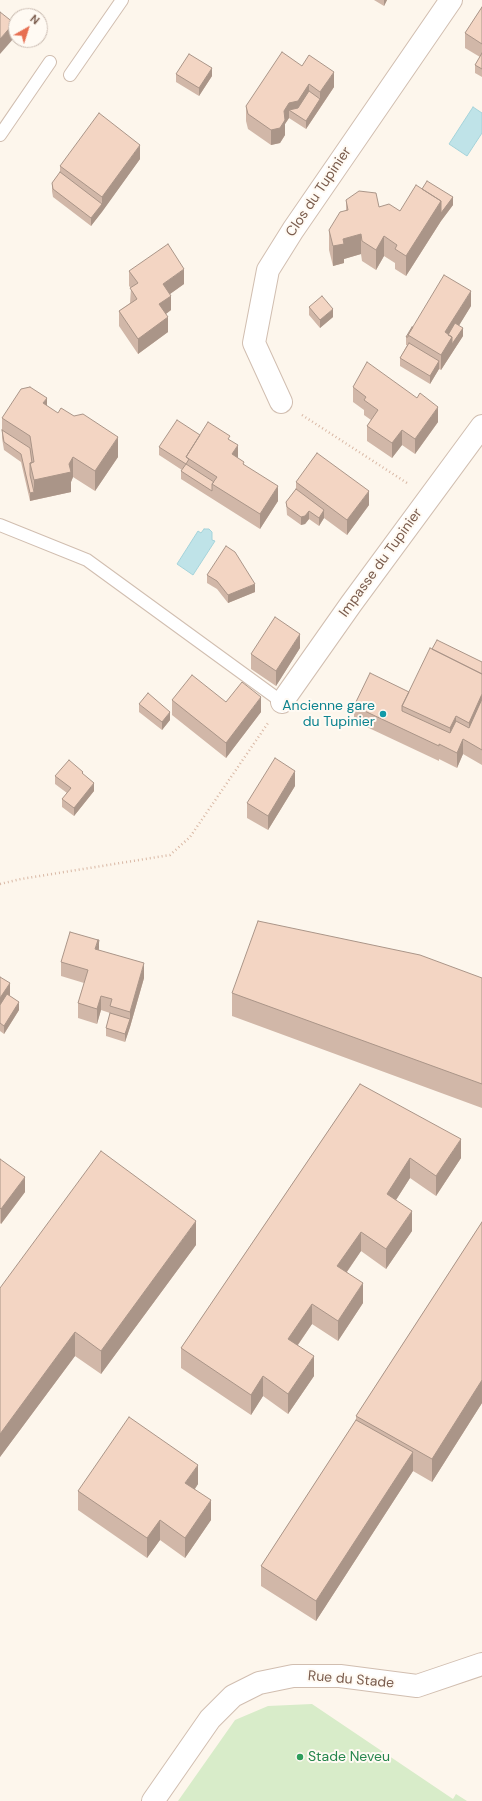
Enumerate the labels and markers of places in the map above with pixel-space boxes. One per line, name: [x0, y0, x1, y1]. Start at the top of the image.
place label: Ancienne gare du Tupinier: [282, 698, 375, 730]
marker: Ancienne gare du Tupinier: [378, 709, 388, 719]
place label: Stade Neveu: [308, 1749, 390, 1765]
marker: Stade Neveu: [295, 1752, 305, 1762]

